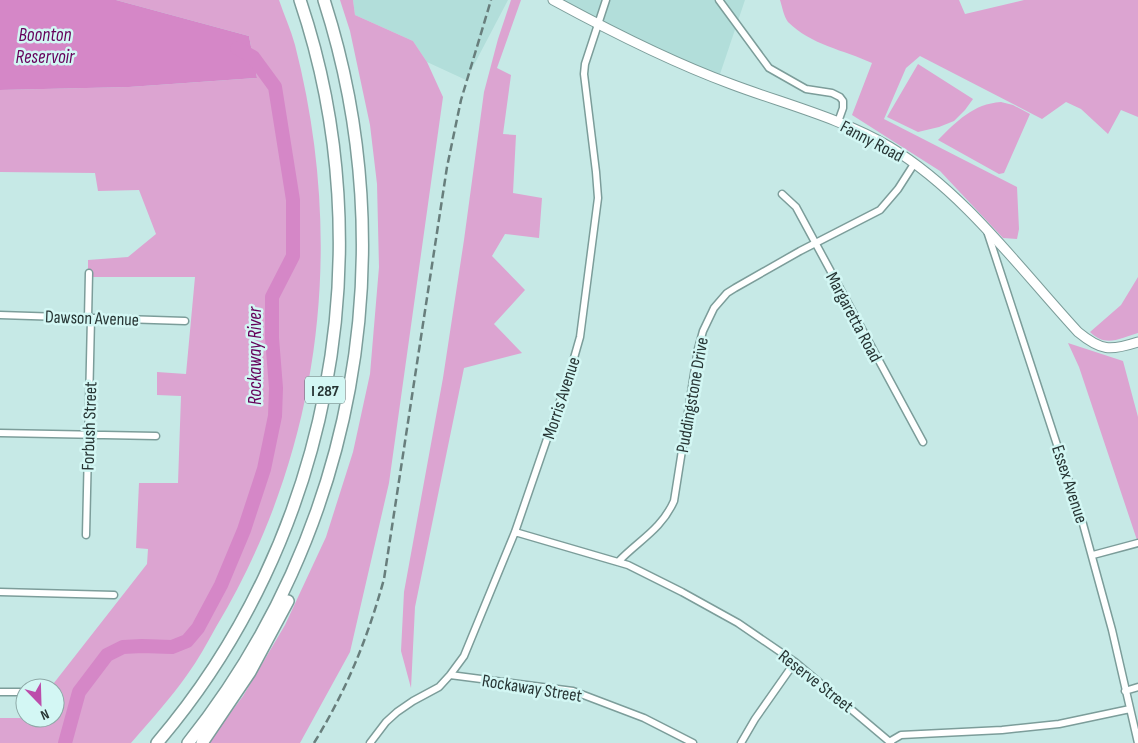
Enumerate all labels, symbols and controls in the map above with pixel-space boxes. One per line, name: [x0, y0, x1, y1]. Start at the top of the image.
water label: Boonton Reservoir: [16, 24, 75, 69]
street label: Fanny Road: [837, 116, 907, 167]
street label: Margaretta Road: [821, 269, 886, 366]
street label: Dawson Avenue: [45, 306, 139, 331]
water label: Rockaway River: [244, 306, 267, 405]
street label: Puddingstone Drive: [672, 336, 713, 454]
street label: Morris Avenue: [538, 354, 585, 442]
road number: I 287: [305, 376, 345, 404]
street label: Forbush Street: [77, 381, 102, 471]
street label: Essex Avenue: [1047, 442, 1092, 526]
street label: Reserve Street: [774, 646, 858, 717]
street label: Rockaway Street: [480, 670, 584, 707]
north arrow: [15, 678, 65, 728]
text: N: [38, 705, 52, 724]

